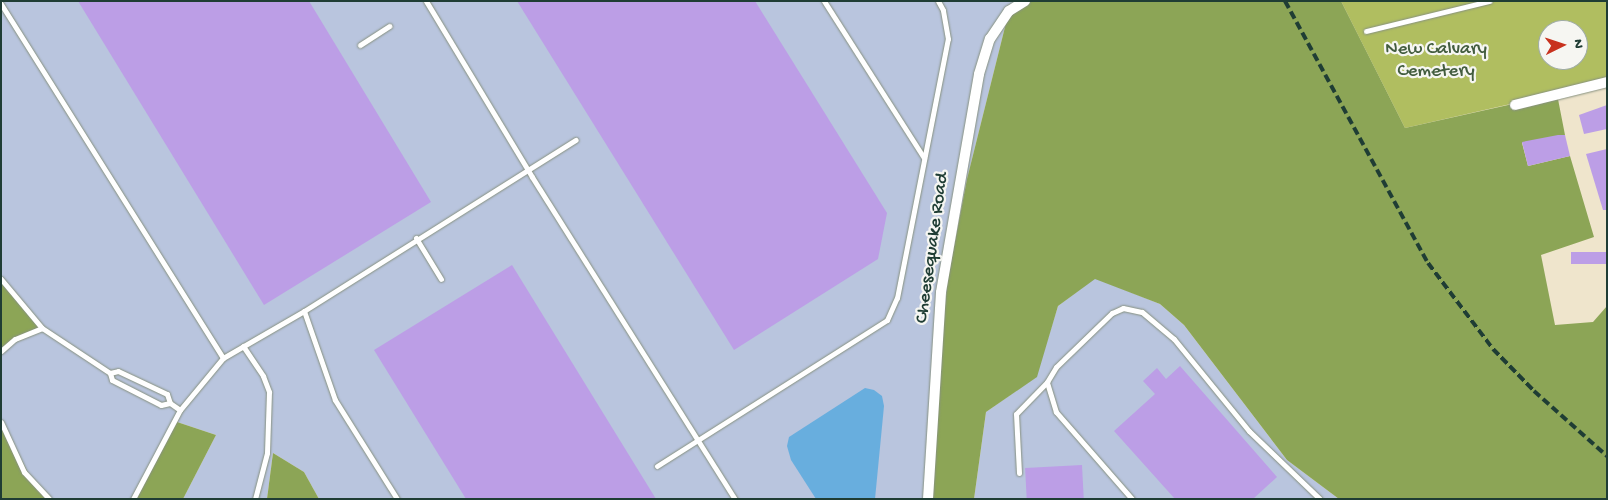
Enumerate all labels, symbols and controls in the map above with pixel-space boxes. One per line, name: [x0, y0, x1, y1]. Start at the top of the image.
north arrow: [1538, 20, 1588, 70]
park label: New Calvary Cemetery: [1385, 39, 1487, 83]
text: N: [1569, 39, 1586, 49]
street label: Cheesequake Road: [911, 171, 955, 325]

